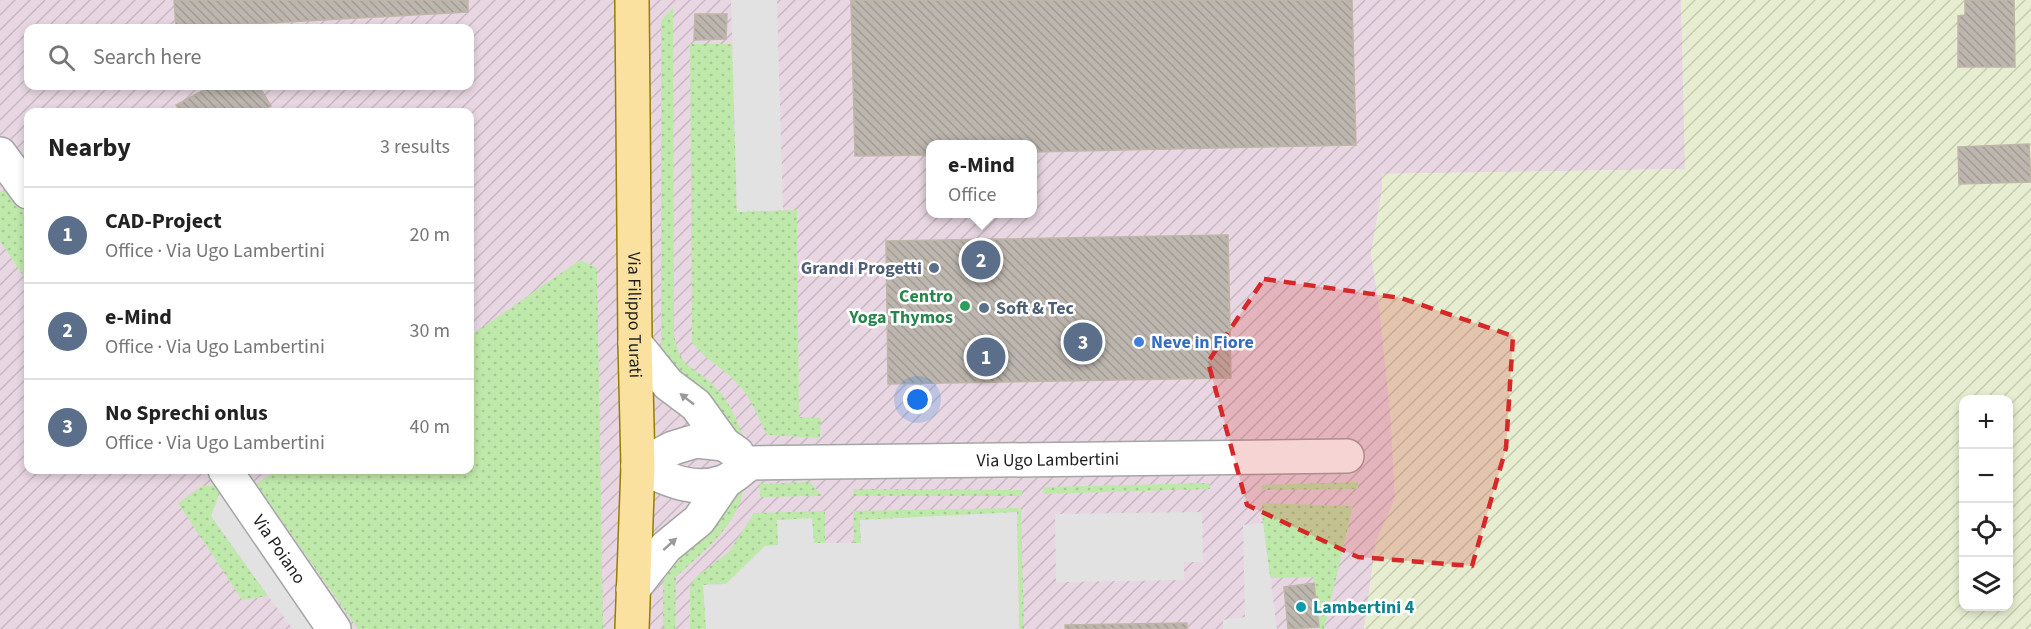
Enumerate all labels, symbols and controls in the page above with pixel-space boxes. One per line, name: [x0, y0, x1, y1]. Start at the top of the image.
search box: [24, 24, 474, 90]
icon: search: [45, 41, 78, 74]
text: Search here: [93, 41, 201, 73]
text: Nearby: [48, 129, 131, 166]
text: 3 results: [380, 133, 450, 161]
popup: [926, 140, 1037, 218]
text: e-Mind: [948, 149, 1015, 181]
text: Office: [948, 181, 996, 209]
text: CAD-Project: [105, 205, 222, 237]
text: 1: [62, 221, 73, 249]
text: 20 m: [410, 221, 450, 249]
text: Office · Via Ugo Lambertini: [105, 237, 325, 265]
pin: 2: [962, 238, 1000, 282]
street label: Via Filippo Turati: [621, 252, 648, 378]
place label: Grandi Progetti: [801, 256, 922, 281]
marker: Grandi Progetti: [927, 261, 941, 275]
place label: Centro Yoga Thymos: [848, 284, 953, 330]
place label: Soft & Tec: [996, 296, 1074, 321]
marker: Centro Yoga Thymos: [958, 299, 972, 313]
text: e-Mind: [105, 301, 172, 333]
marker: Soft & Tec: [977, 301, 991, 315]
text: 2: [62, 317, 73, 345]
text: 30 m: [410, 317, 450, 345]
pin: 3: [1064, 320, 1102, 364]
place label: Neve in Fiore: [1151, 330, 1254, 355]
text: Office · Via Ugo Lambertini: [105, 333, 325, 361]
pin: 1: [966, 334, 1006, 380]
marker: Neve in Fiore: [1132, 335, 1146, 349]
your location: [903, 385, 932, 414]
one-way arrow: [680, 393, 695, 405]
map controls: [1959, 395, 2013, 611]
button: +: [1959, 395, 2013, 449]
text: No Sprechi onlus: [105, 397, 268, 429]
text: 3: [62, 413, 73, 441]
text: 40 m: [410, 413, 450, 441]
text: Office · Via Ugo Lambertini: [105, 429, 325, 457]
street label: Via Ugo Lambertini: [976, 447, 1119, 473]
button: −: [1959, 449, 2013, 503]
button: locate: [1959, 503, 2013, 557]
street label: Via Poiano: [246, 510, 312, 589]
one-way arrow: [662, 538, 677, 551]
button: layers: [1959, 557, 2013, 611]
place label: Lambertini 4: [1313, 595, 1415, 620]
marker: Lambertini 4: [1294, 600, 1308, 614]

